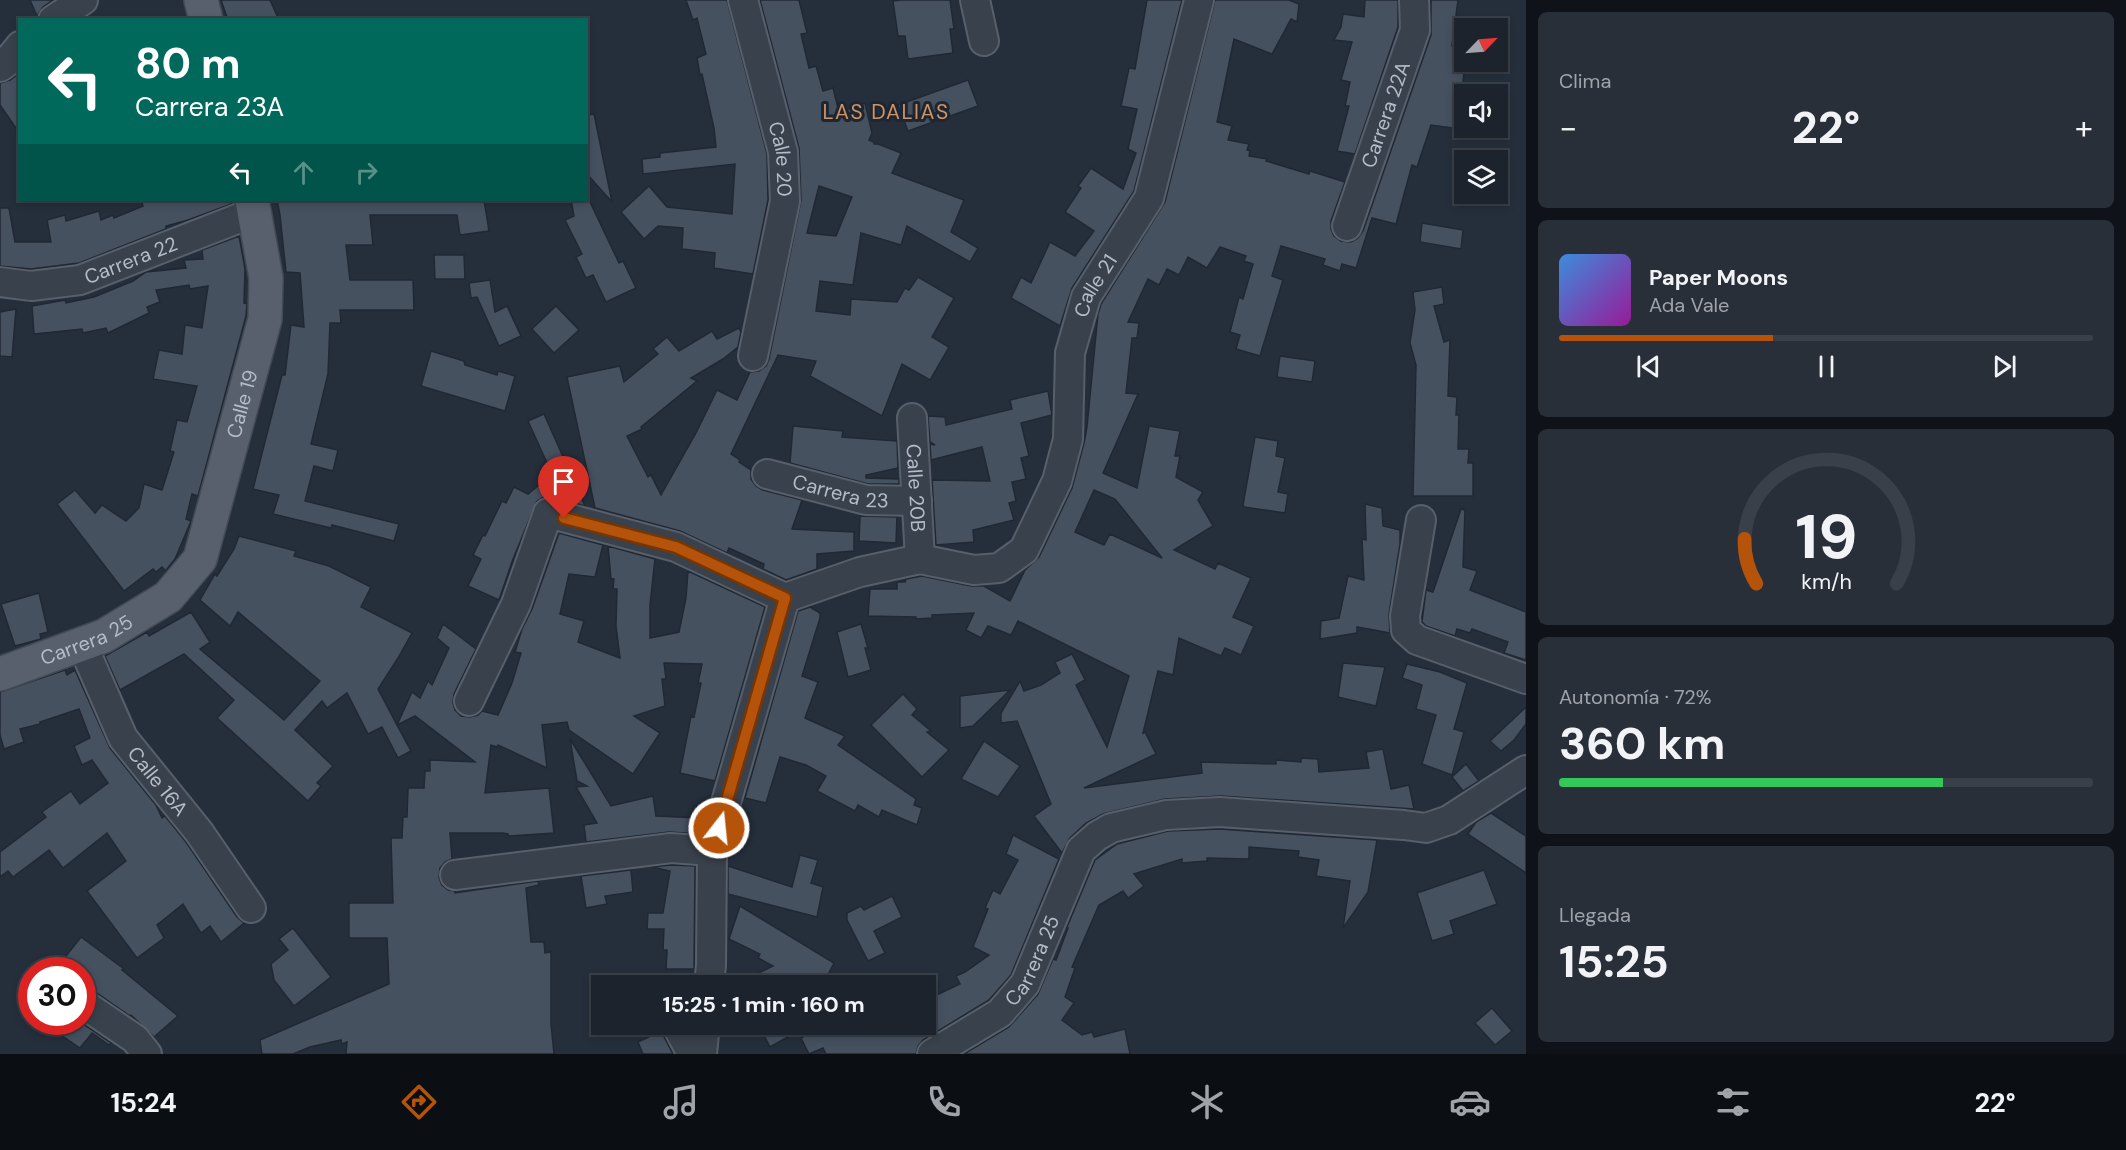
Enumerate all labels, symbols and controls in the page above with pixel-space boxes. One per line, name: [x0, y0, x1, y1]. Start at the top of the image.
north arrow: [1454, 18, 1508, 72]
map controls: [1454, 18, 1508, 204]
text: 80 m: [135, 36, 241, 91]
icon: left: [36, 42, 114, 120]
street label: Carrera 22A: [1355, 58, 1416, 171]
text: Clima: [1559, 68, 1611, 94]
button: sound: [1454, 84, 1508, 138]
text: Carrera 23A: [135, 89, 284, 124]
district label: LAS DALIAS: [822, 98, 950, 126]
text: 22°: [1792, 98, 1860, 157]
text: −: [1559, 106, 1577, 149]
text: +: [2075, 106, 2093, 149]
street label: Calle 20: [763, 119, 798, 197]
button: layers: [1454, 150, 1508, 204]
icon: left: [224, 156, 257, 189]
icon: ahead: [287, 156, 320, 189]
icon: right: [350, 156, 383, 189]
street label: Carrera 22: [80, 230, 181, 290]
street label: Calle 21: [1068, 249, 1123, 320]
text: Paper Moons: [1649, 263, 1788, 292]
text: Ada Vale: [1649, 292, 1729, 318]
icon: previous: [1632, 350, 1665, 383]
icon: pause: [1810, 350, 1843, 383]
icon: next: [1988, 350, 2021, 383]
street label: Calle 19: [220, 367, 264, 441]
street label: Calle 20B: [900, 443, 931, 533]
pin: [538, 456, 589, 518]
icon: arrive: [547, 465, 580, 498]
street label: Carrera 23: [790, 468, 889, 513]
text: 19: [1795, 496, 1857, 577]
text: km/h: [1801, 568, 1851, 596]
street label: Carrera 25: [37, 609, 138, 671]
text: Autonomía · 72%: [1559, 684, 1711, 710]
text: 360 km: [1559, 714, 1725, 773]
street label: Calle 16A: [122, 741, 194, 821]
position arrow: [687, 796, 751, 860]
text: Llegada: [1559, 902, 1631, 928]
street label: Carrera 25: [999, 911, 1065, 1011]
text: 15:25: [1559, 932, 1669, 991]
speed limit sign: 30: [18, 957, 96, 1035]
text: 15:25 · 1 min · 160 m: [662, 990, 865, 1019]
icon: directions: [398, 1081, 440, 1123]
icon: music: [660, 1081, 702, 1123]
icon: phone: [923, 1081, 965, 1123]
icon: climate: [1186, 1081, 1228, 1123]
icon: car: [1449, 1081, 1491, 1123]
icon: filters: [1712, 1081, 1754, 1123]
text: 15:24: [110, 1085, 177, 1120]
text: 22°: [1975, 1085, 2015, 1120]

